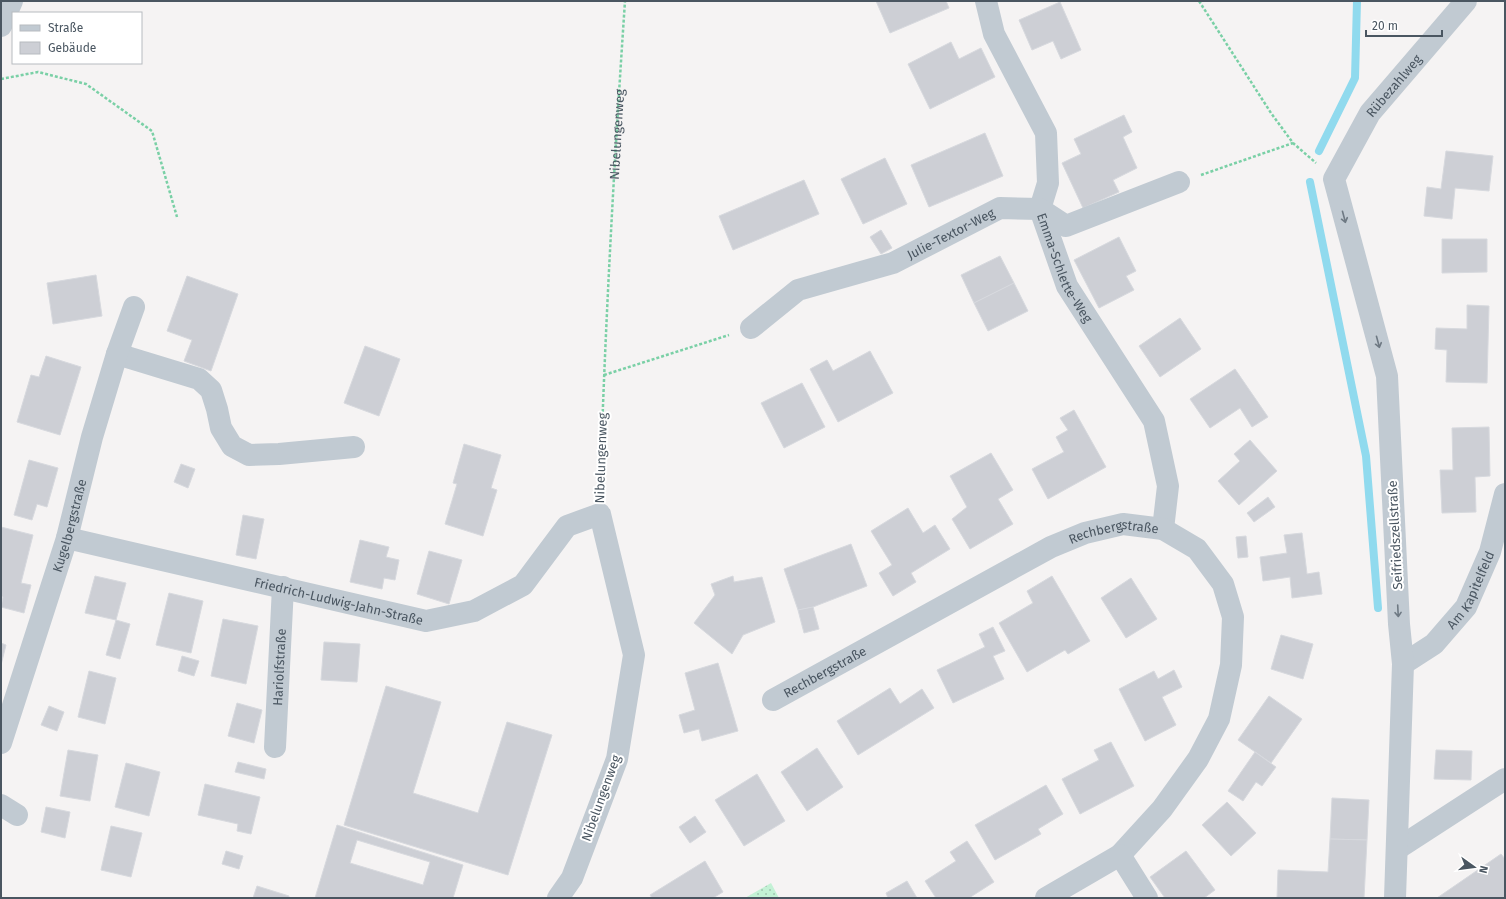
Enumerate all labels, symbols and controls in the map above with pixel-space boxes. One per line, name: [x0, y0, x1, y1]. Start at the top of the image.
legend: [12, 12, 142, 64]
scale bar: [1366, 12, 1442, 38]
text: 20 m: [1372, 19, 1398, 33]
text: Straße: [48, 21, 83, 35]
text: Gebäude: [48, 41, 96, 55]
street label: Rübezahlweg: [1363, 51, 1425, 120]
street label: Nibelungenweg: [606, 88, 627, 180]
street label: Julie-Textor-Weg: [904, 205, 997, 262]
one-way arrow: [1341, 210, 1349, 223]
street label: Emma-Schlette-Weg: [1034, 211, 1096, 325]
one-way arrow: [1375, 336, 1382, 349]
street label: Nibelungenweg: [592, 412, 610, 504]
street label: Kugelbergstraße: [49, 477, 89, 574]
street label: Seifriedszellstraße: [1385, 480, 1405, 590]
street label: Rechbergstraße: [1066, 516, 1160, 546]
street label: Am Kapitelfeld: [1443, 549, 1497, 632]
street label: Friedrich-Ludwig-Jahn-Straße: [253, 574, 425, 628]
one-way arrow: [1395, 604, 1402, 617]
street label: Hariolfstraße: [270, 628, 288, 706]
street label: Rechbergstraße: [781, 643, 869, 700]
street label: Nibelungenweg: [578, 753, 624, 843]
north arrow: [1454, 847, 1494, 887]
text: N: [1476, 864, 1490, 874]

